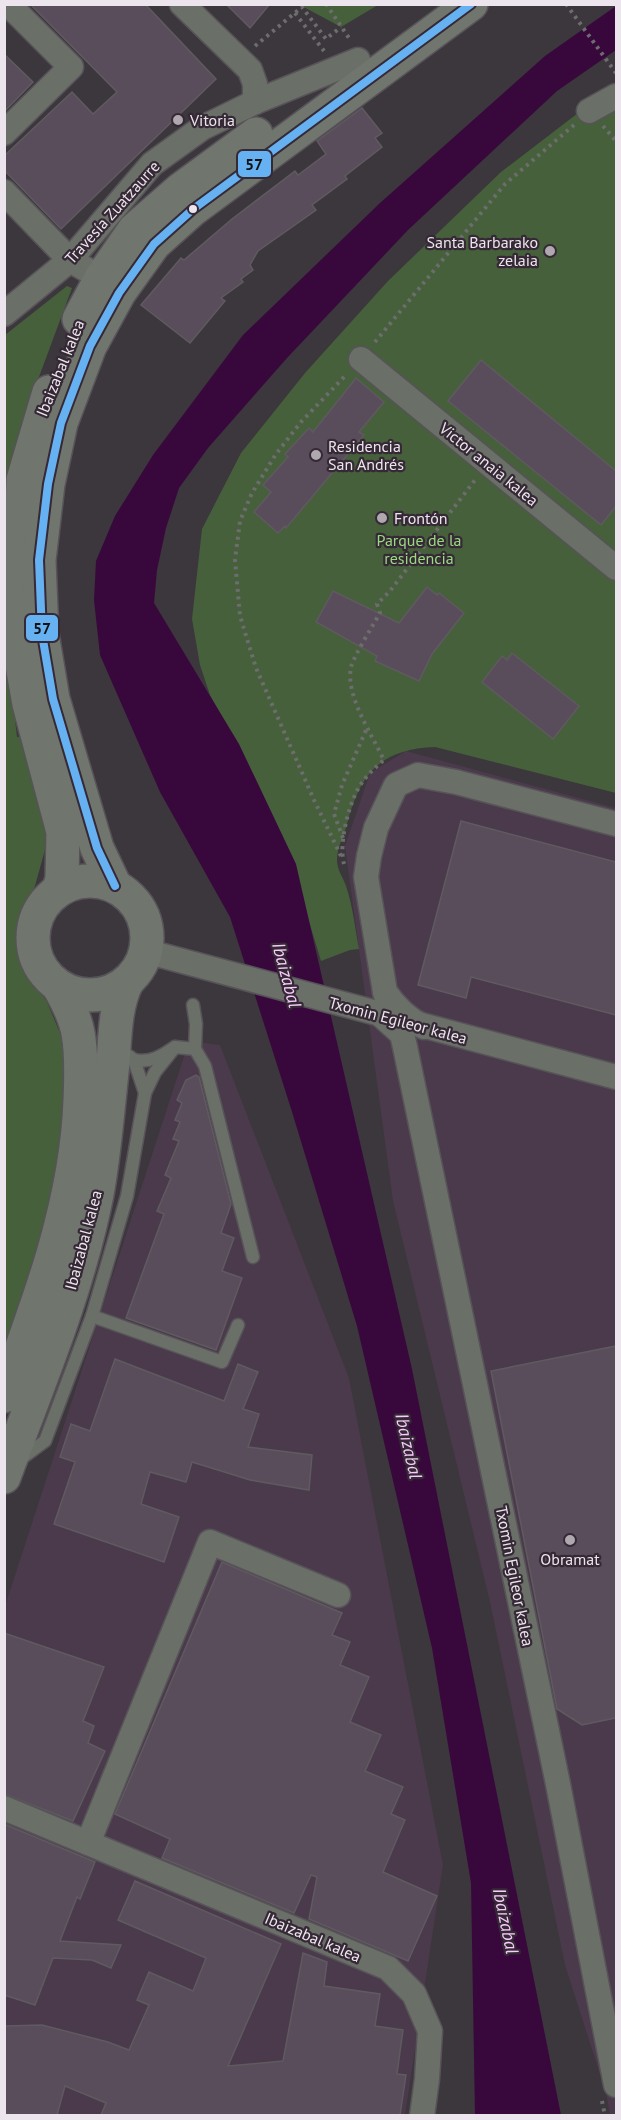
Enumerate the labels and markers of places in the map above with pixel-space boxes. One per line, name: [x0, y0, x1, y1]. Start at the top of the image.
place label: Vitoria: [189, 110, 235, 130]
marker: Vitoria: [171, 113, 185, 127]
unlabelled marker: [187, 203, 199, 215]
place label: Santa Barbarako zelaia: [426, 232, 538, 270]
marker: Santa Barbarako zelaia: [543, 244, 557, 258]
place label: Residencia San Andrés: [328, 436, 404, 474]
marker: Residencia San Andrés: [309, 448, 323, 462]
place label: Frontón: [394, 508, 448, 528]
marker: Frontón: [375, 511, 389, 525]
marker: Obramat: [563, 1533, 577, 1547]
place label: Obramat: [540, 1549, 600, 1569]

